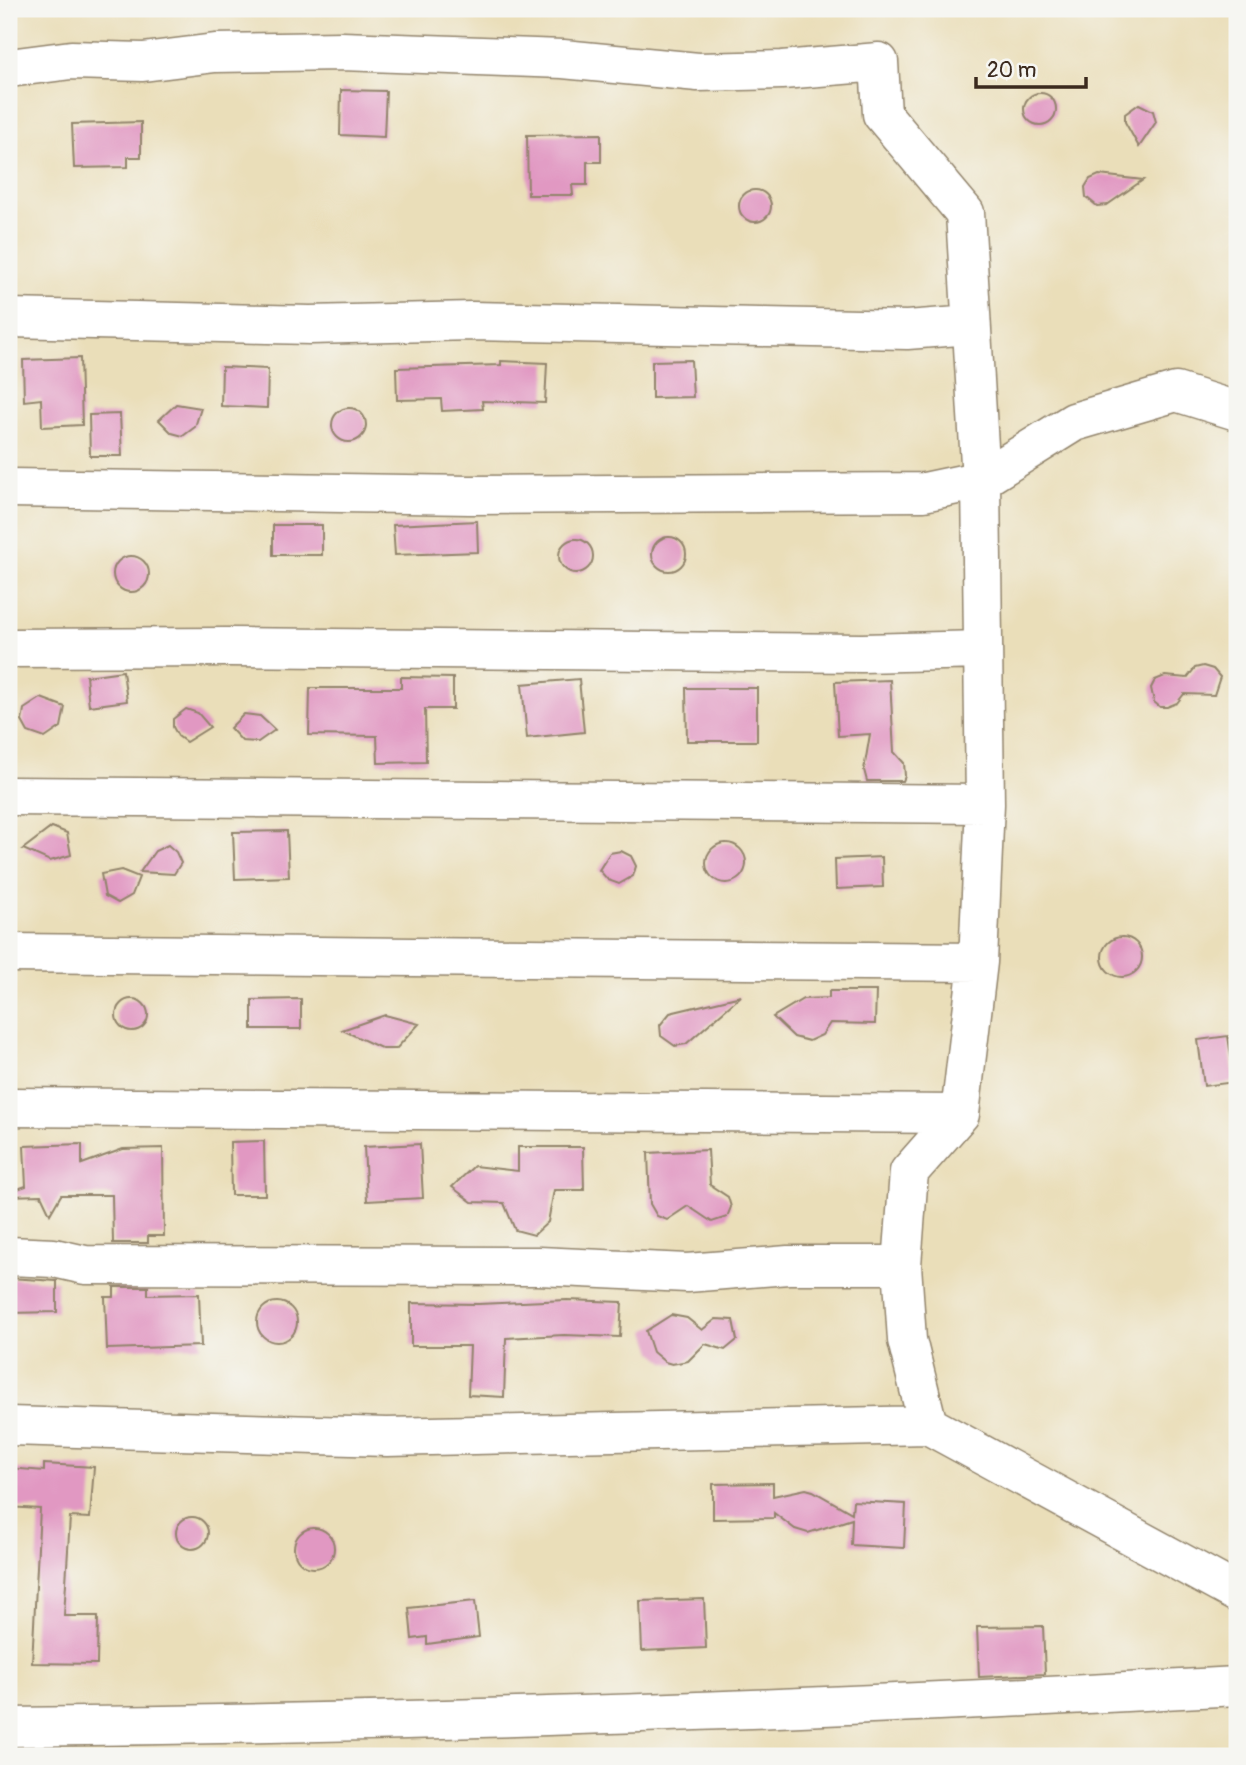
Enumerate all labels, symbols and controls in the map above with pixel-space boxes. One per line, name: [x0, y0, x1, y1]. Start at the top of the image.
scale bar: [976, 46, 1087, 90]
text: 20 m: [987, 57, 1036, 84]

